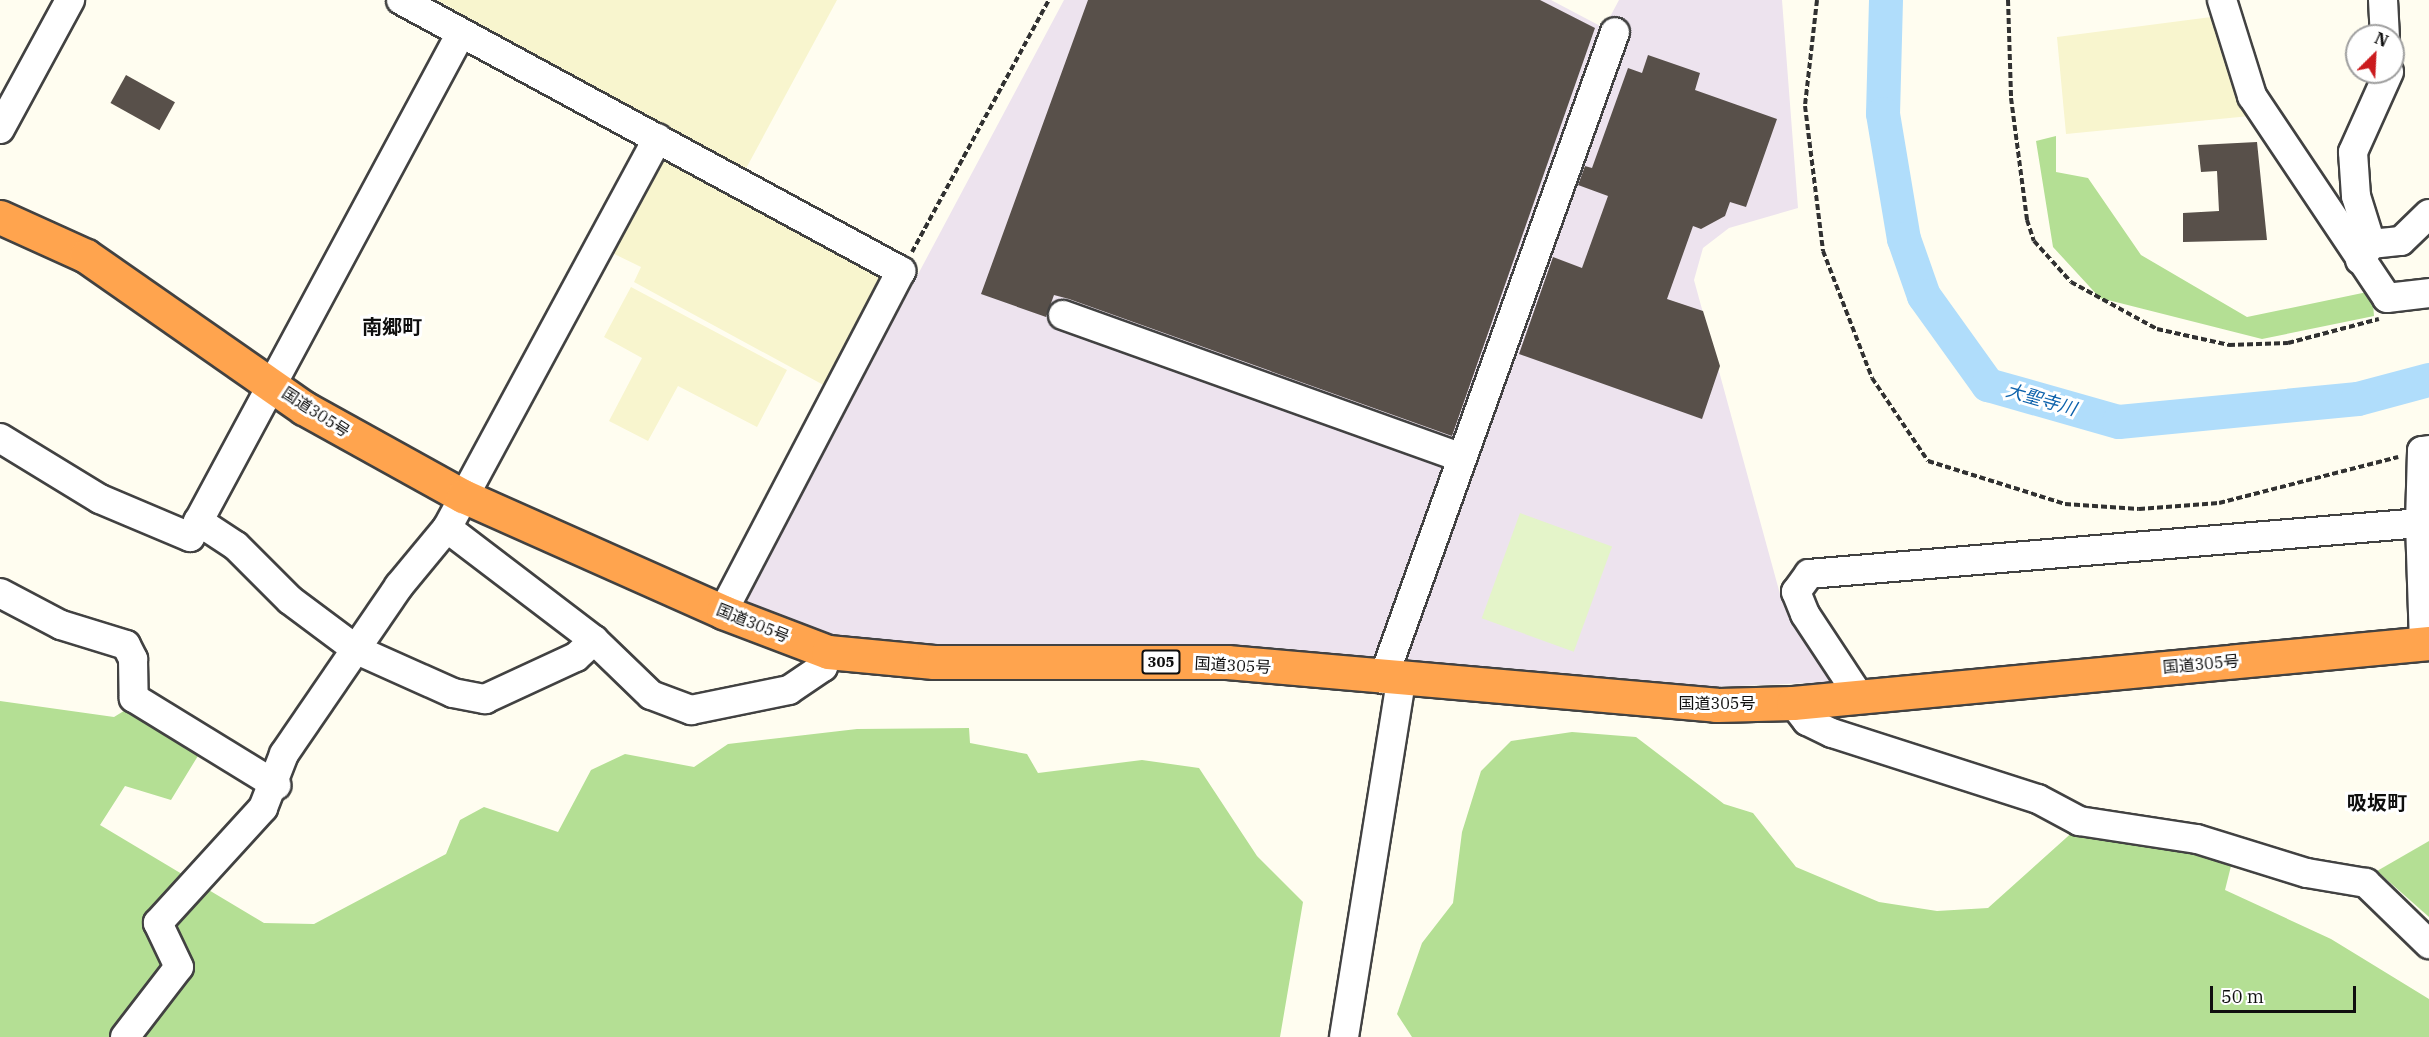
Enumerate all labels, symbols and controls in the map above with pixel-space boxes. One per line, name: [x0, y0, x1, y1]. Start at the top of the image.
north arrow: [2345, 24, 2405, 84]
text: N: [2372, 28, 2391, 51]
district label: 南郷町: [362, 314, 422, 338]
water label: 大聖寺川: [2003, 380, 2079, 420]
street label: 国道305号: [279, 383, 353, 441]
street label: 国道305号: [714, 600, 792, 646]
road number: 305: [1142, 650, 1180, 674]
street label: 国道305号: [2162, 651, 2240, 677]
street label: 国道305号: [1194, 653, 1272, 677]
street label: 国道305号: [1679, 693, 1755, 713]
district label: 吸坂町: [2347, 790, 2407, 814]
scale bar: [2213, 974, 2358, 1012]
text: 50 m: [2221, 985, 2264, 1008]

